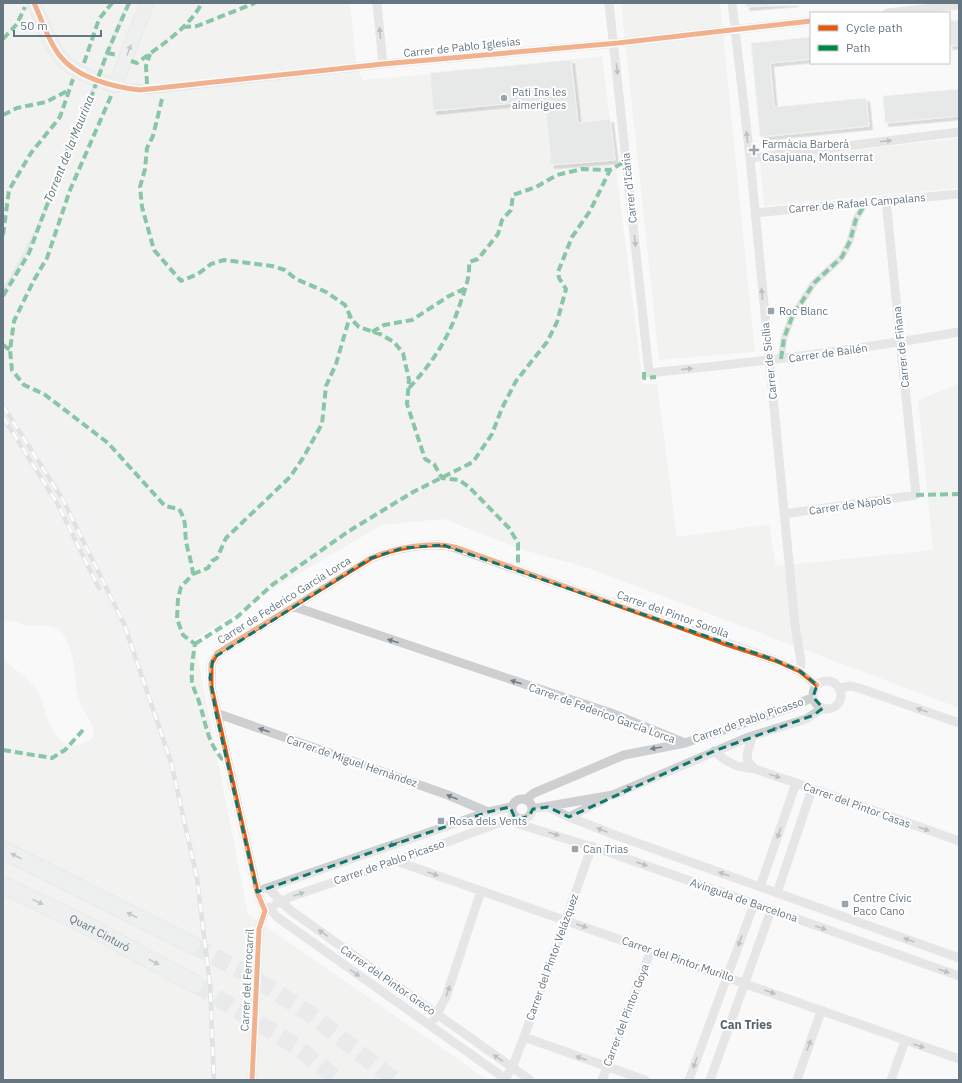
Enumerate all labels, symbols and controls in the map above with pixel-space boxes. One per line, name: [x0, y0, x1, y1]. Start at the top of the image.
scale bar: [14, 12, 101, 38]
legend: [810, 12, 950, 64]
text: 50 m: [20, 18, 48, 33]
text: Cycle path: [846, 20, 903, 35]
one-way arrow: [377, 27, 384, 40]
street label: Carrer de Pablo Iglesias: [403, 34, 521, 60]
text: Path: [846, 40, 871, 55]
one-way arrow: [127, 43, 133, 55]
one-way arrow: [614, 63, 620, 76]
place label: Pati Ins les aimerigues: [512, 85, 567, 112]
water label: Torrent de la Maurina: [40, 93, 97, 205]
marker: Pati Ins les aimerigues: [499, 93, 509, 103]
one-way arrow: [744, 131, 750, 143]
place label: Farmàcia Barberà Casajuana, Montserrat: [762, 137, 873, 164]
one-way arrow: [879, 138, 892, 144]
marker: Farmàcia Barberà Casajuana, Montserrat: [749, 145, 759, 155]
street label: Carrer d'Icària: [618, 152, 640, 224]
street label: Carrer de Rafael Campalans: [788, 190, 926, 216]
one-way arrow: [631, 235, 638, 247]
one-way arrow: [759, 288, 766, 300]
place label: Roc Blanc: [779, 304, 828, 318]
marker: Roc Blanc: [766, 306, 776, 316]
street label: Carrer de Fiñana: [890, 306, 912, 388]
street label: Carrer de Sicília: [758, 322, 780, 400]
street label: Carrer de Bailén: [788, 341, 868, 365]
one-way arrow: [681, 366, 693, 373]
street label: Carrer de Nàpols: [808, 492, 892, 518]
street label: Carrer de Federico García Lorca: [215, 553, 354, 647]
street label: Carrer del Pintor Sorolla: [615, 587, 731, 641]
one-way arrow: [387, 637, 399, 643]
one-way arrow: [510, 678, 522, 684]
street label: Carrer de Federico García Lorca: [527, 680, 677, 746]
street label: Carrer de Pablo Picasso: [691, 694, 805, 746]
one-way arrow: [916, 707, 928, 713]
one-way arrow: [257, 726, 269, 732]
one-way arrow: [767, 727, 779, 733]
street label: Carrer de Miguel Hernàndez: [285, 732, 419, 790]
one-way arrow: [650, 745, 663, 751]
one-way arrow: [770, 773, 782, 779]
street label: Carrer del Pintor Casas: [802, 779, 912, 831]
one-way arrow: [621, 786, 633, 792]
one-way arrow: [446, 793, 458, 799]
place label: Rosa dels Vents: [449, 814, 527, 828]
marker: Rosa dels Vents: [436, 816, 446, 826]
one-way arrow: [595, 826, 607, 832]
one-way arrow: [919, 826, 931, 832]
one-way arrow: [776, 827, 782, 839]
one-way arrow: [548, 831, 560, 837]
street label: Carrer de Pablo Picasso: [332, 836, 446, 888]
one-way arrow: [388, 841, 400, 847]
place label: Can Trias: [583, 842, 628, 856]
marker: Can Trias: [570, 844, 580, 854]
one-way arrow: [11, 853, 22, 860]
one-way arrow: [637, 862, 649, 868]
one-way arrow: [427, 871, 439, 877]
one-way arrow: [717, 871, 729, 877]
street label: Avinguda de Barcelona: [688, 875, 800, 925]
one-way arrow: [294, 890, 306, 896]
place label: Centre Cívic Paco Cano: [853, 891, 912, 918]
street label: Carrer del Pintor Velázquez: [523, 892, 581, 1022]
one-way arrow: [33, 899, 44, 905]
marker: Centre Cívic Paco Cano: [840, 899, 850, 909]
street label: Quart Cinturó: [67, 911, 133, 955]
one-way arrow: [127, 912, 138, 918]
one-way arrow: [576, 923, 588, 929]
one-way arrow: [816, 925, 828, 931]
street label: Carrer del Ferrocarril: [237, 928, 257, 1032]
one-way arrow: [318, 929, 329, 937]
street label: Carrer del Pintor Murillo: [620, 933, 736, 985]
one-way arrow: [737, 935, 743, 947]
one-way arrow: [903, 937, 915, 943]
street label: Carrer del Pintor Greco: [338, 942, 438, 1018]
one-way arrow: [148, 958, 160, 965]
street label: Carrer del Pintor Goya: [600, 962, 652, 1068]
one-way arrow: [938, 968, 950, 974]
one-way arrow: [350, 969, 361, 977]
one-way arrow: [446, 985, 452, 997]
one-way arrow: [765, 990, 777, 996]
district label: Can Tries: [720, 1017, 772, 1032]
one-way arrow: [806, 1039, 812, 1051]
one-way arrow: [913, 1043, 925, 1049]
one-way arrow: [492, 1053, 503, 1062]
one-way arrow: [575, 1054, 587, 1060]
one-way arrow: [692, 1057, 698, 1069]

